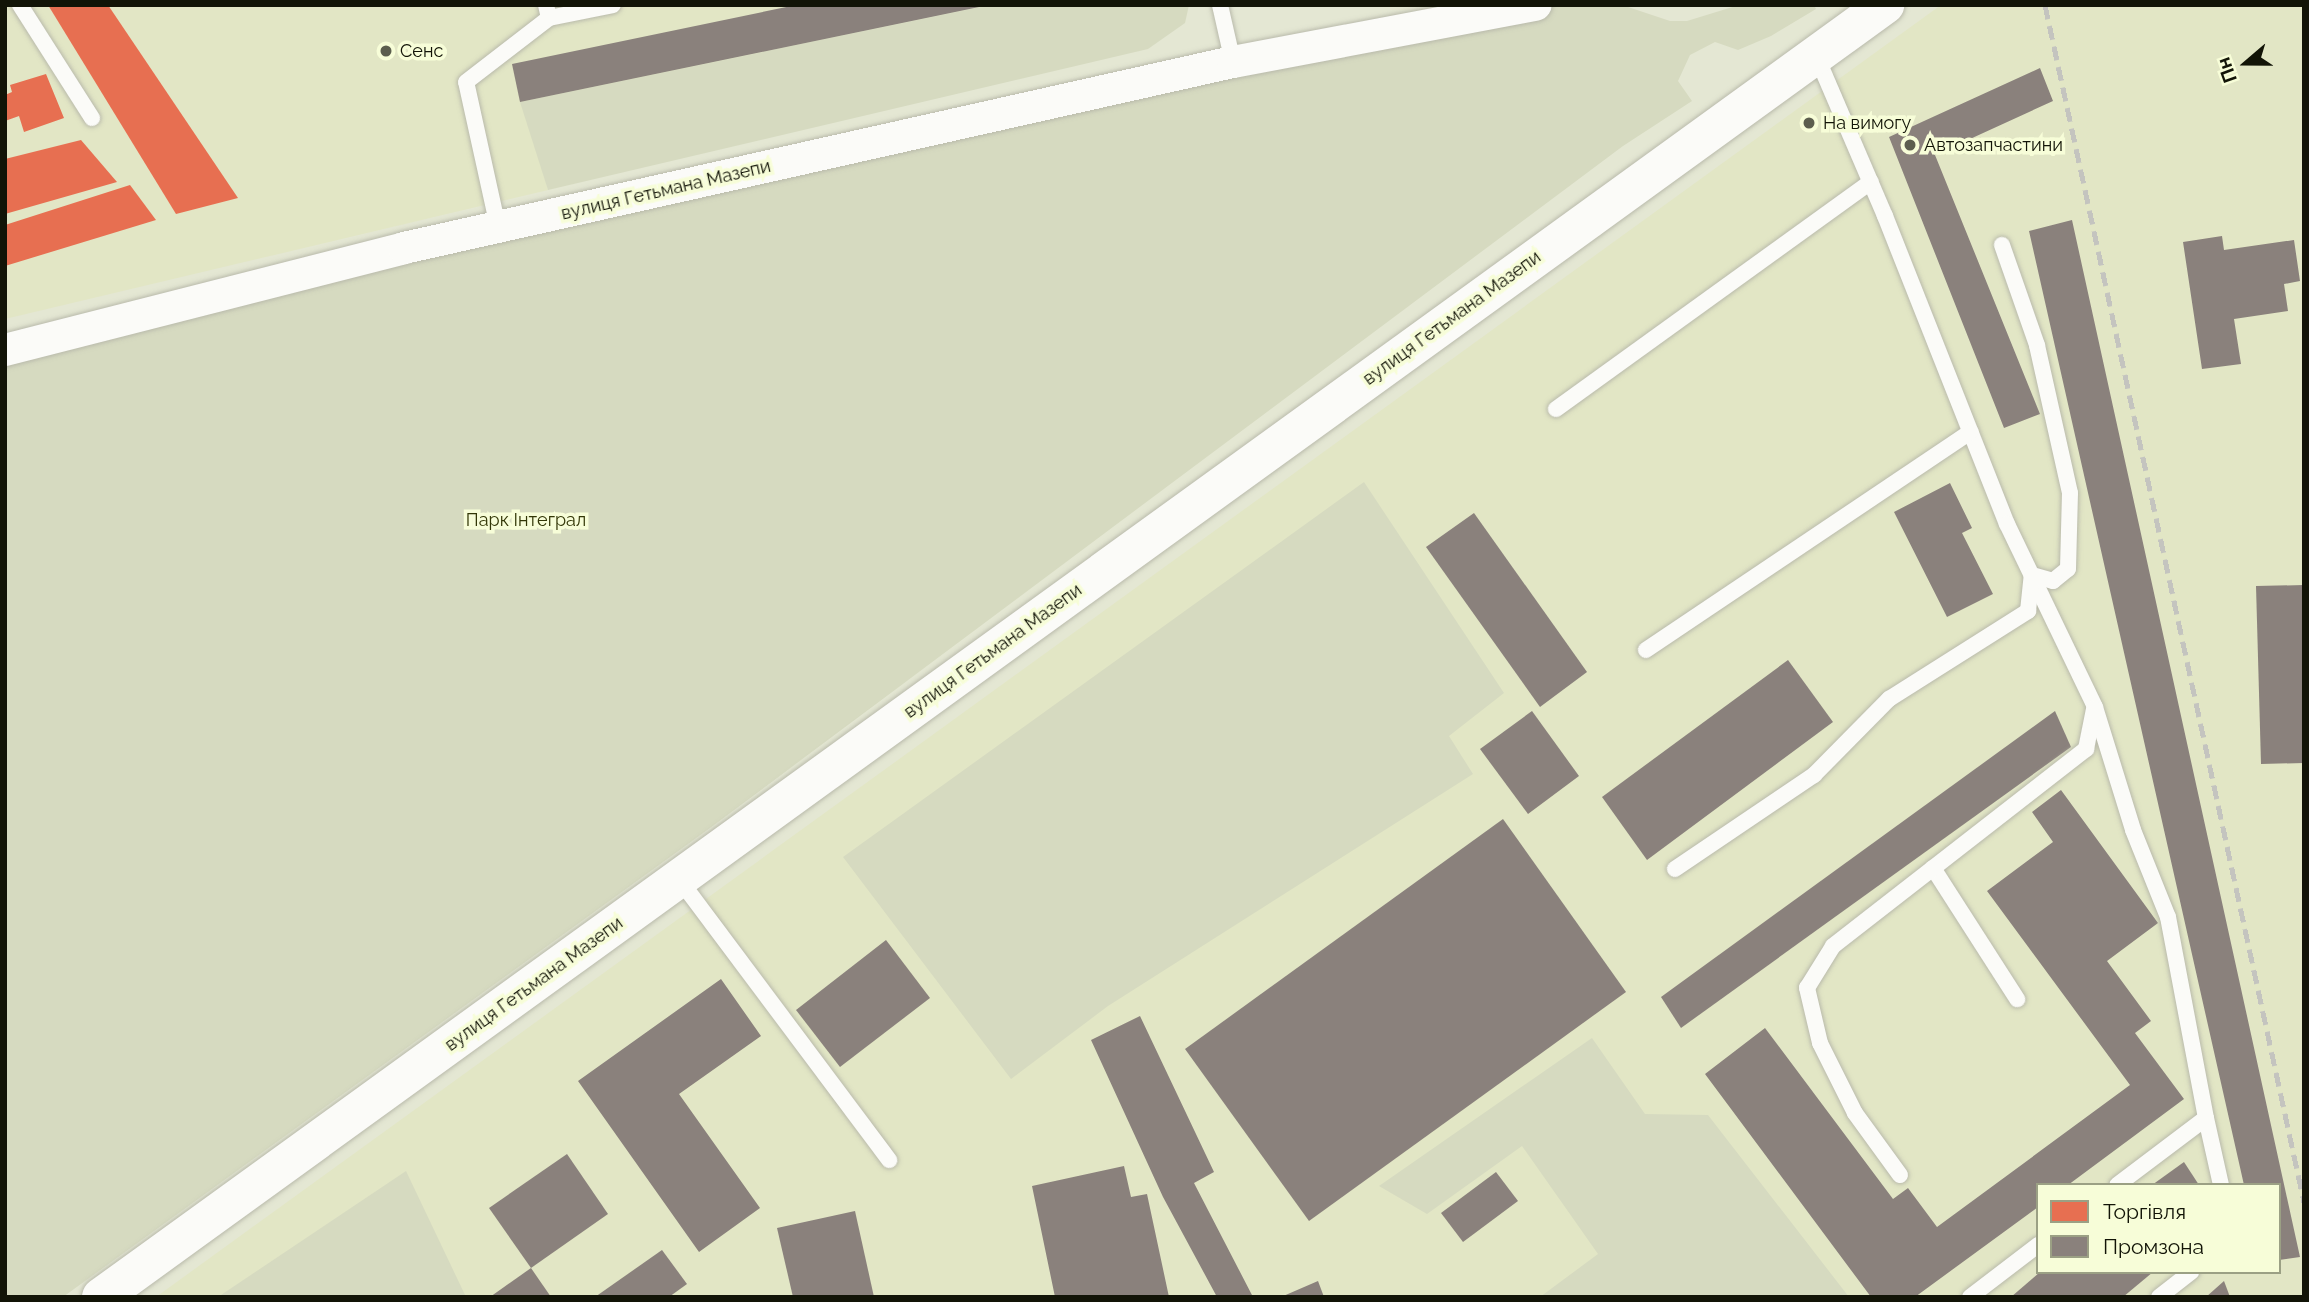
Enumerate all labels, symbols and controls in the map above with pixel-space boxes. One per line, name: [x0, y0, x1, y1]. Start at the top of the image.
north arrow: [2211, 28, 2281, 98]
place label: Сенс: [400, 40, 443, 62]
marker: Сенс: [378, 43, 394, 59]
text: Пн: [2212, 55, 2241, 86]
place label: На вимогу: [1823, 112, 1911, 134]
marker: На вимогу: [1801, 115, 1817, 131]
place label: Автозапчастини: [1924, 134, 2063, 156]
marker: Автозапчастини: [1902, 137, 1918, 153]
street label: вулиця Гетьмана Мазепи: [559, 155, 773, 225]
street label: вулиця Гетьмана Мазепи: [1359, 246, 1545, 390]
park label: Парк Інтеграл: [466, 509, 586, 531]
street label: вулиця Гетьмана Мазепи: [900, 579, 1086, 723]
street label: вулиця Гетьмана Мазепи: [441, 912, 627, 1056]
legend: [2036, 1183, 2281, 1274]
text: Торгівля: [2103, 1199, 2186, 1224]
text: Промзона: [2103, 1234, 2204, 1259]

